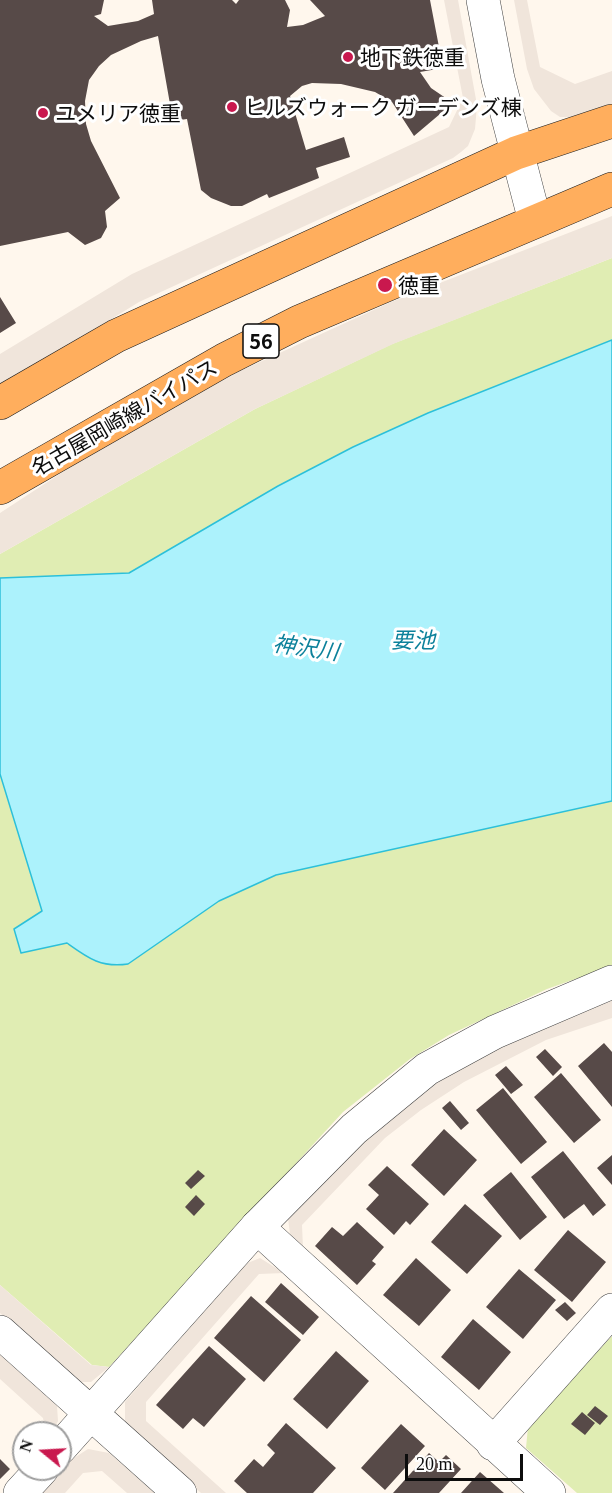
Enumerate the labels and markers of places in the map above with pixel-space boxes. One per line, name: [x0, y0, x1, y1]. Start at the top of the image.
place label: 地下鉄徳重: [360, 44, 465, 70]
marker: 地下鉄徳重: [341, 50, 355, 64]
place label: ヒルズウォーク ガーデンズ棟: [244, 94, 522, 120]
place label: ユメリア徳重: [55, 100, 181, 126]
marker: ヒルズウォーク ガーデンズ棟: [225, 100, 239, 114]
marker: ユメリア徳重: [36, 106, 50, 120]
place label: 徳重: [398, 272, 440, 298]
marker: 徳重: [376, 276, 394, 294]

